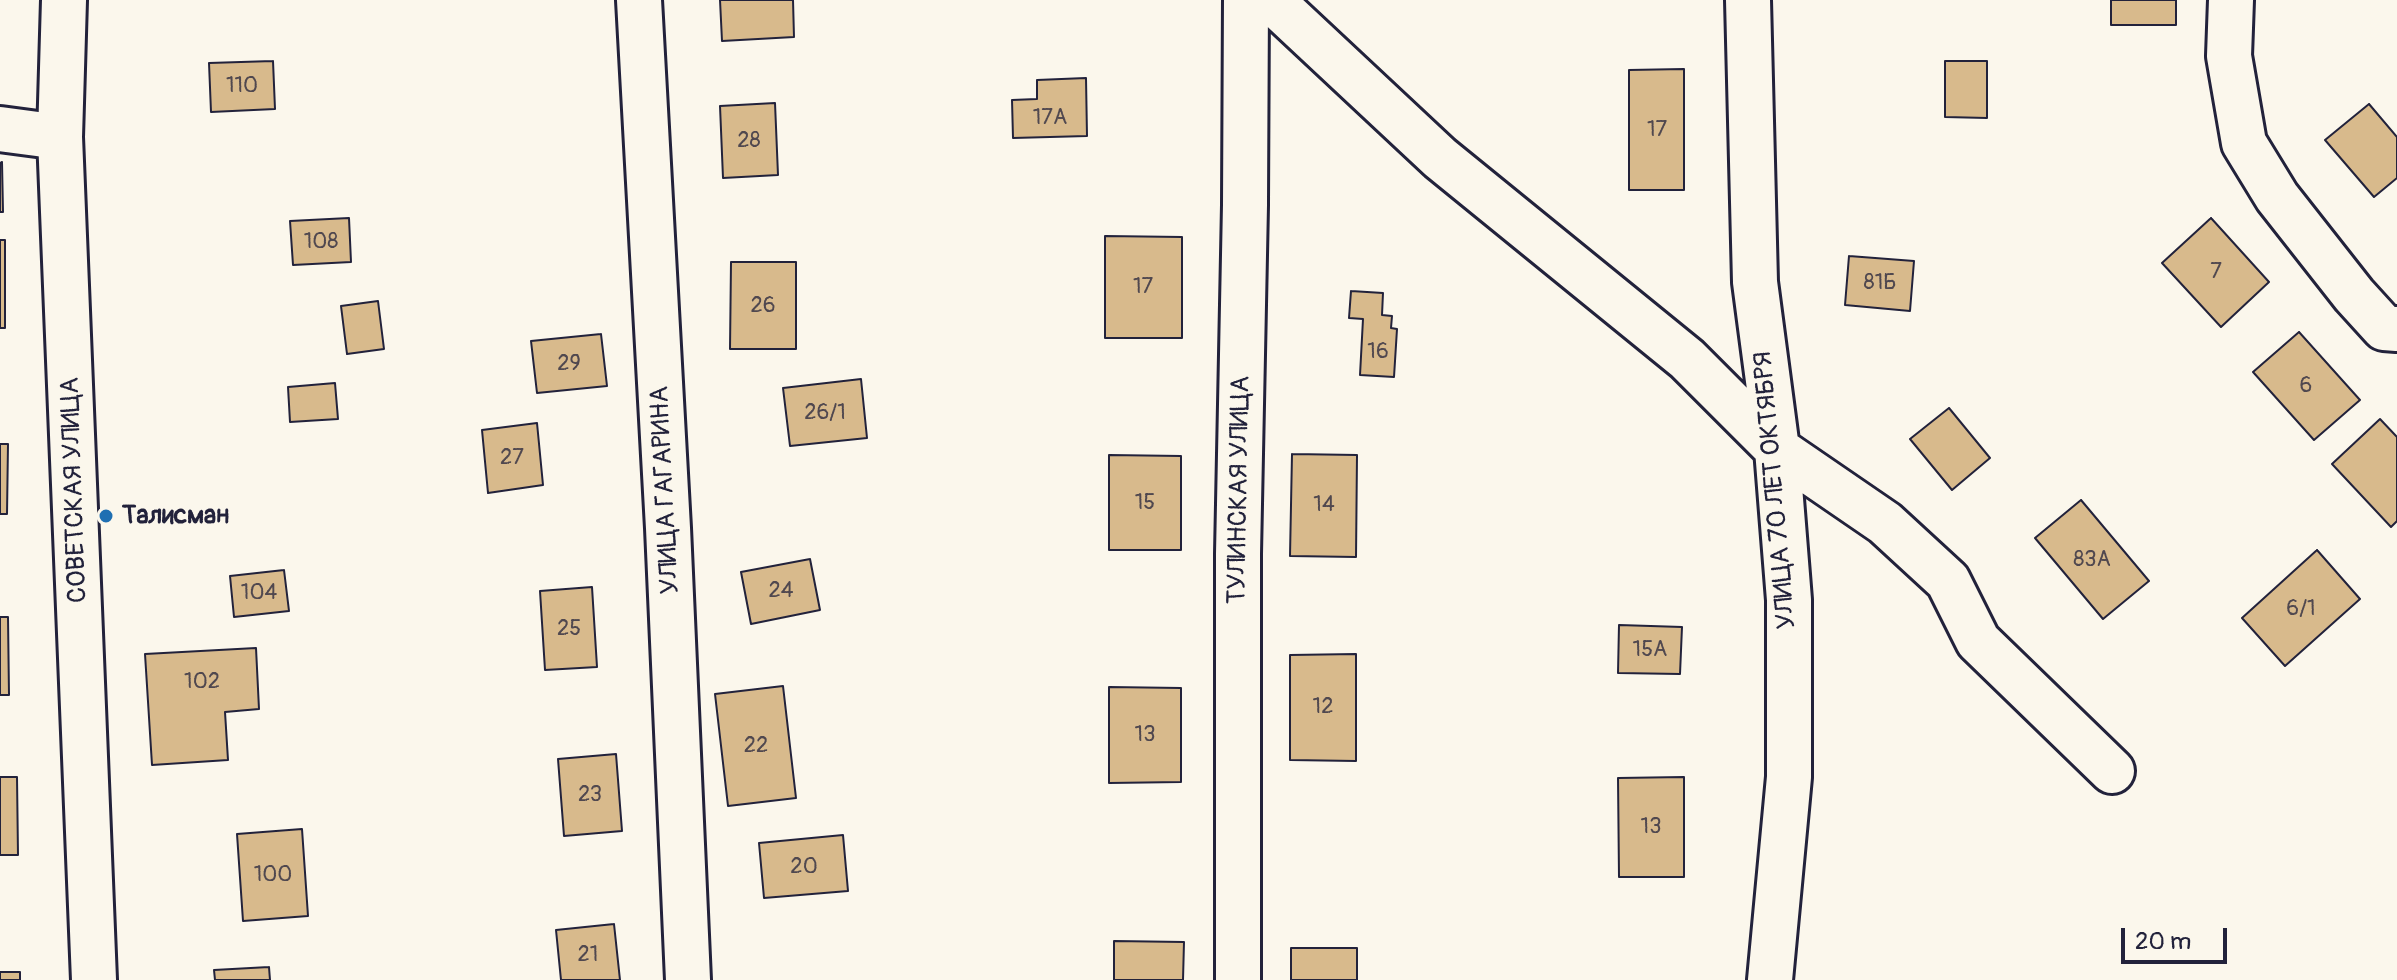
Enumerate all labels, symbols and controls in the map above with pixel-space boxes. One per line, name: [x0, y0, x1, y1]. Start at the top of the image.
house number: 110: [226, 73, 258, 99]
house number: 17А: [1033, 105, 1067, 131]
house number: 17: [1647, 117, 1667, 143]
house number: 28: [737, 128, 761, 154]
house number: 108: [304, 229, 338, 255]
house number: 7: [2210, 259, 2222, 285]
house number: 81Б: [1864, 270, 1896, 296]
house number: 17: [1133, 274, 1153, 300]
house number: 26: [750, 293, 776, 319]
house number: 16: [1367, 339, 1389, 365]
street label: УЛИЦА 70 ЛЕТ ОКТЯБРЯ: [1748, 350, 1804, 630]
house number: 29: [557, 351, 581, 377]
house number: 6: [2300, 373, 2312, 399]
street label: ТУЛИНСКАЯ УЛИЦА: [1222, 376, 1258, 604]
street label: СОВЕТСКАЯ УЛИЦА: [55, 377, 95, 603]
street label: УЛИЦА ГАГАРИНА: [645, 385, 687, 595]
house number: 26/1: [804, 400, 846, 426]
house number: 27: [500, 445, 524, 471]
house number: 15: [1135, 490, 1155, 516]
house number: 14: [1313, 492, 1335, 518]
place label: Талисман: [122, 500, 229, 532]
marker: Талисман: [97, 507, 115, 525]
house number: 83А: [2073, 547, 2111, 573]
house number: 24: [768, 578, 794, 604]
house number: 104: [241, 580, 277, 606]
house number: 6/1: [2286, 596, 2316, 622]
house number: 25: [557, 616, 581, 642]
house number: 15А: [1633, 637, 1667, 663]
house number: 102: [184, 669, 220, 695]
house number: 12: [1313, 694, 1333, 720]
house number: 13: [1135, 722, 1155, 748]
house number: 22: [744, 733, 768, 759]
house number: 23: [578, 782, 602, 808]
house number: 13: [1641, 814, 1661, 840]
house number: 20: [790, 854, 818, 880]
house number: 100: [254, 862, 292, 888]
scale bar: [2125, 912, 2231, 962]
text: 20 m: [2135, 927, 2191, 956]
house number: 21: [578, 942, 598, 968]

